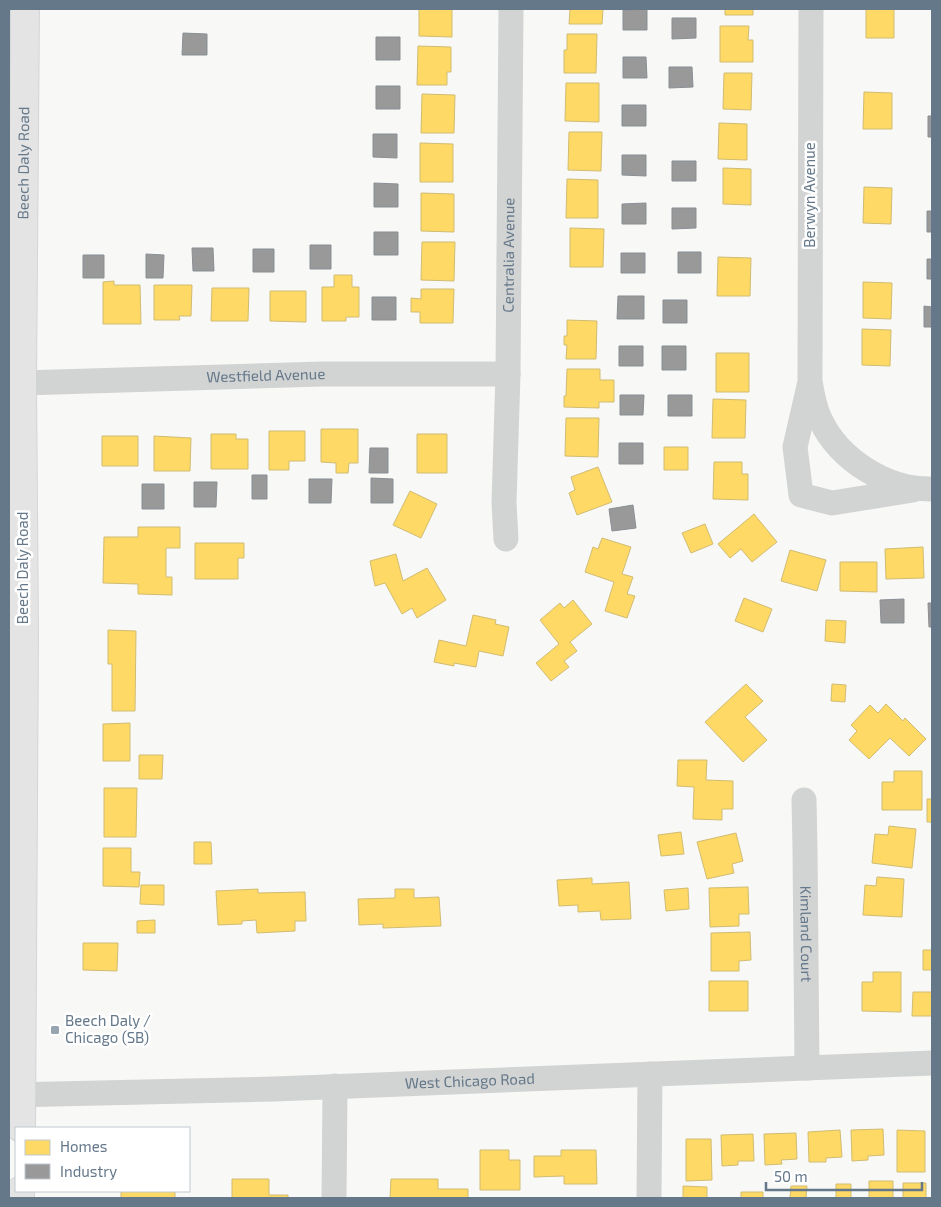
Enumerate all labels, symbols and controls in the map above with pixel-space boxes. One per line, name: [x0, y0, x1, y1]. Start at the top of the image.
street label: Beech Daly Road: [13, 107, 32, 219]
street label: Berwyn Avenue: [800, 142, 818, 248]
street label: Centralia Avenue: [499, 197, 517, 313]
street label: Westfield Avenue: [206, 364, 326, 385]
street label: Beech Daly Road: [13, 512, 31, 624]
street label: Kimland Court: [797, 886, 816, 983]
place label: Beech Daly / Chicago (SB): [65, 1011, 151, 1046]
marker: Beech Daly / Chicago (SB): [49, 1024, 61, 1036]
street label: West Chicago Road: [404, 1069, 535, 1092]
legend: [15, 1127, 190, 1192]
text: Homes: [60, 1137, 107, 1155]
scale bar: [766, 1160, 922, 1192]
text: Industry: [60, 1162, 117, 1180]
text: 50 m: [774, 1167, 808, 1185]

